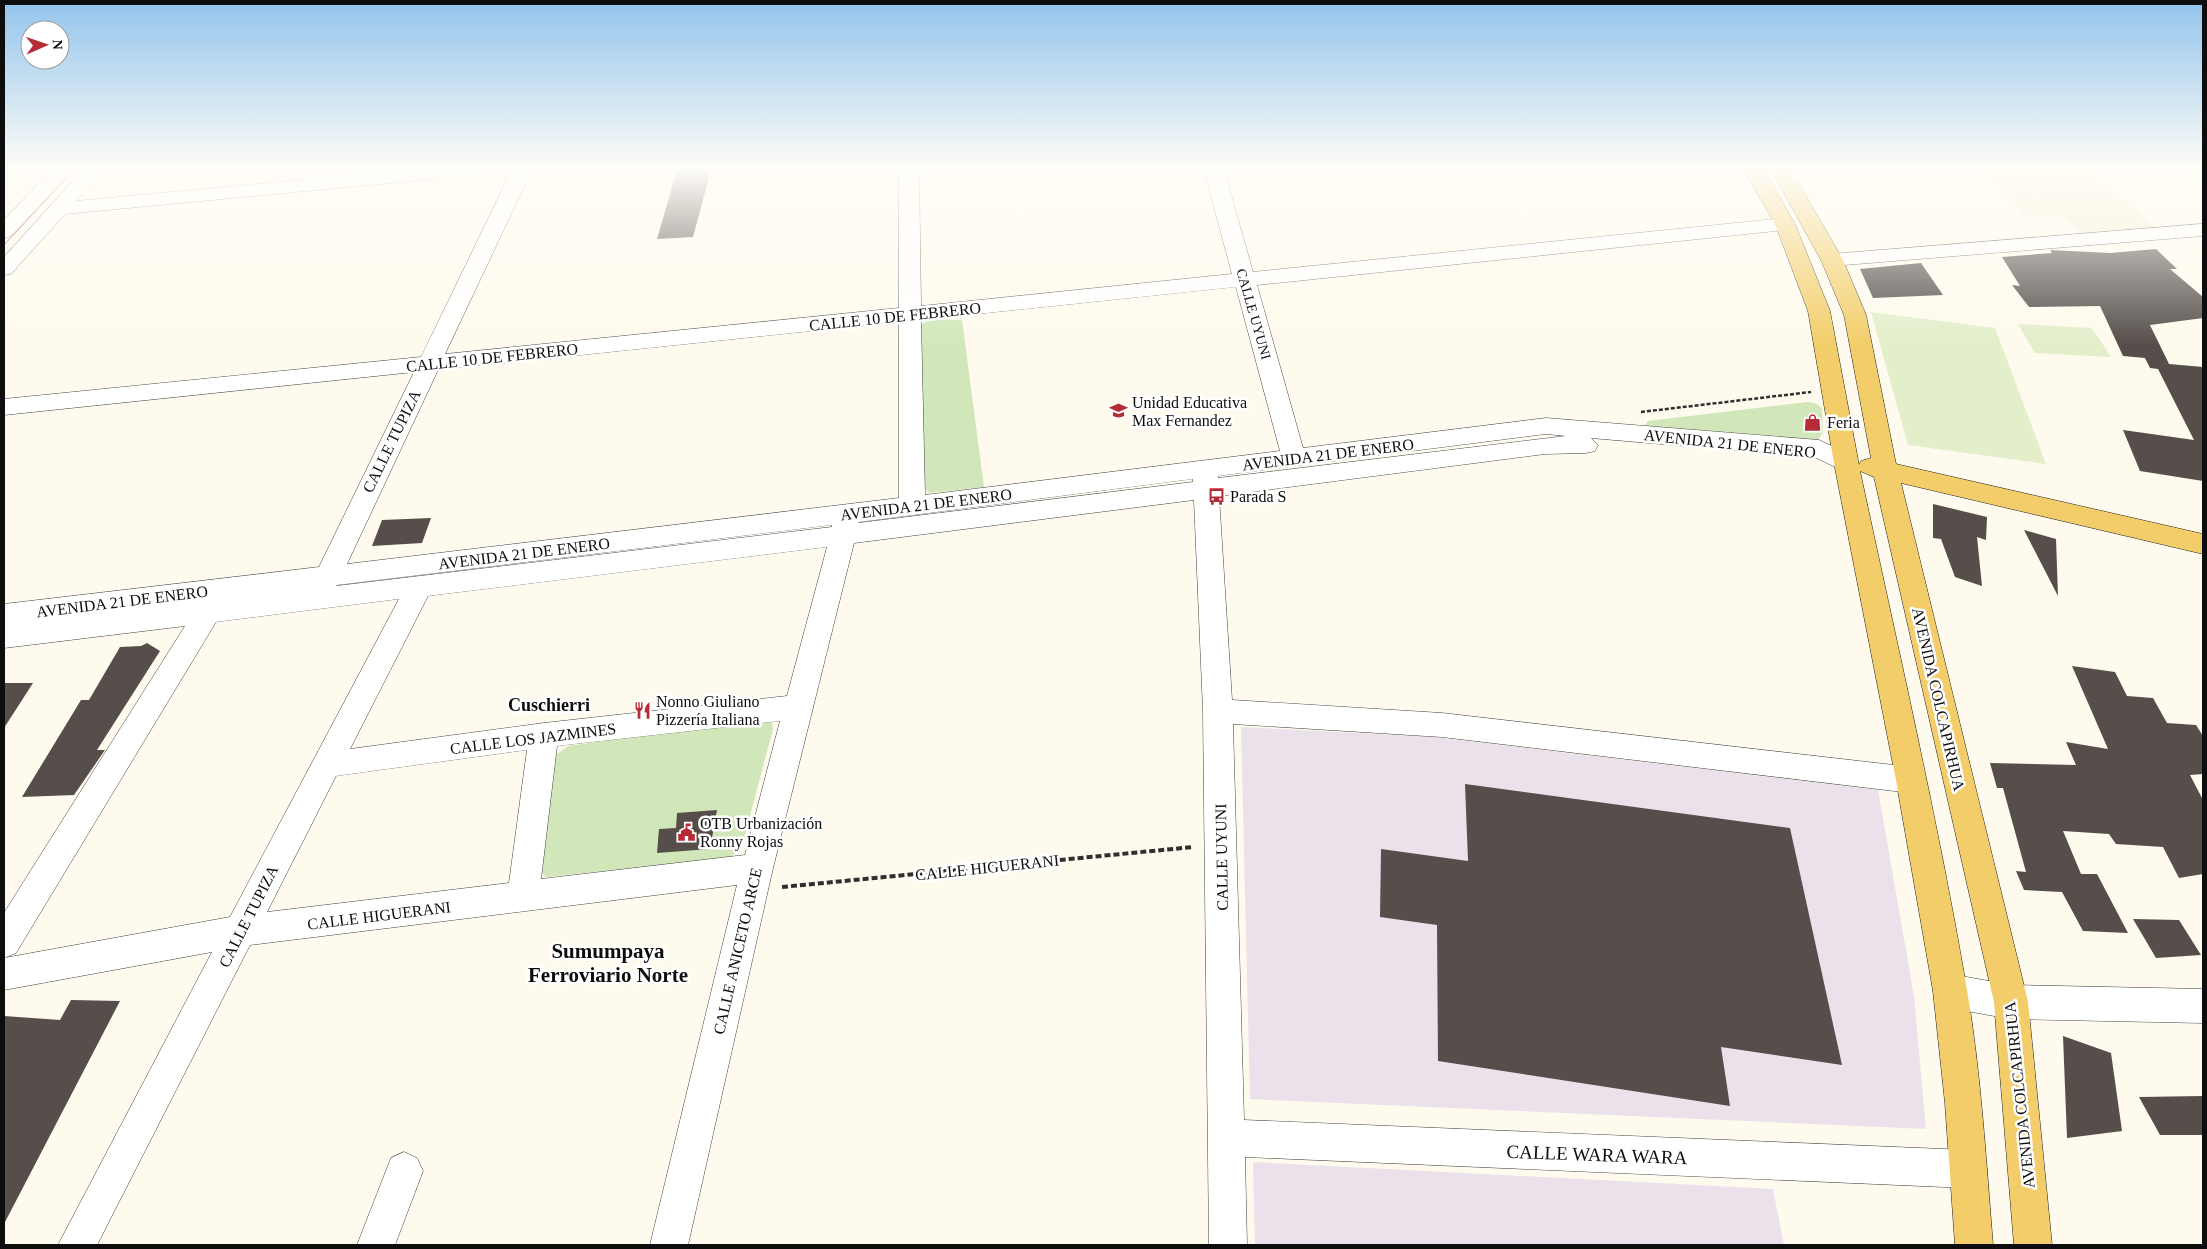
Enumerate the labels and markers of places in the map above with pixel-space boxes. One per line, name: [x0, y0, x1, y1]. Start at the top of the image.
place label: Unidad Educativa Max Fernandez: [1132, 394, 1247, 429]
school or university icon: Unidad Educativa Max Fernandez: [1108, 401, 1128, 421]
shop icon: Feria: [1803, 412, 1823, 432]
place label: Feria: [1827, 414, 1860, 431]
bus stop icon: Parada S: [1206, 486, 1226, 506]
place label: Parada S: [1230, 488, 1286, 505]
place label: Nonno Giuliano Pizzería Italiana: [656, 693, 760, 728]
restaurant icon: Nonno Giuliano Pizzería Italiana: [632, 700, 652, 720]
place label: OTB Urbanización Ronny Rojas: [700, 815, 822, 851]
public building icon: OTB Urbanización Ronny Rojas: [676, 822, 696, 842]

